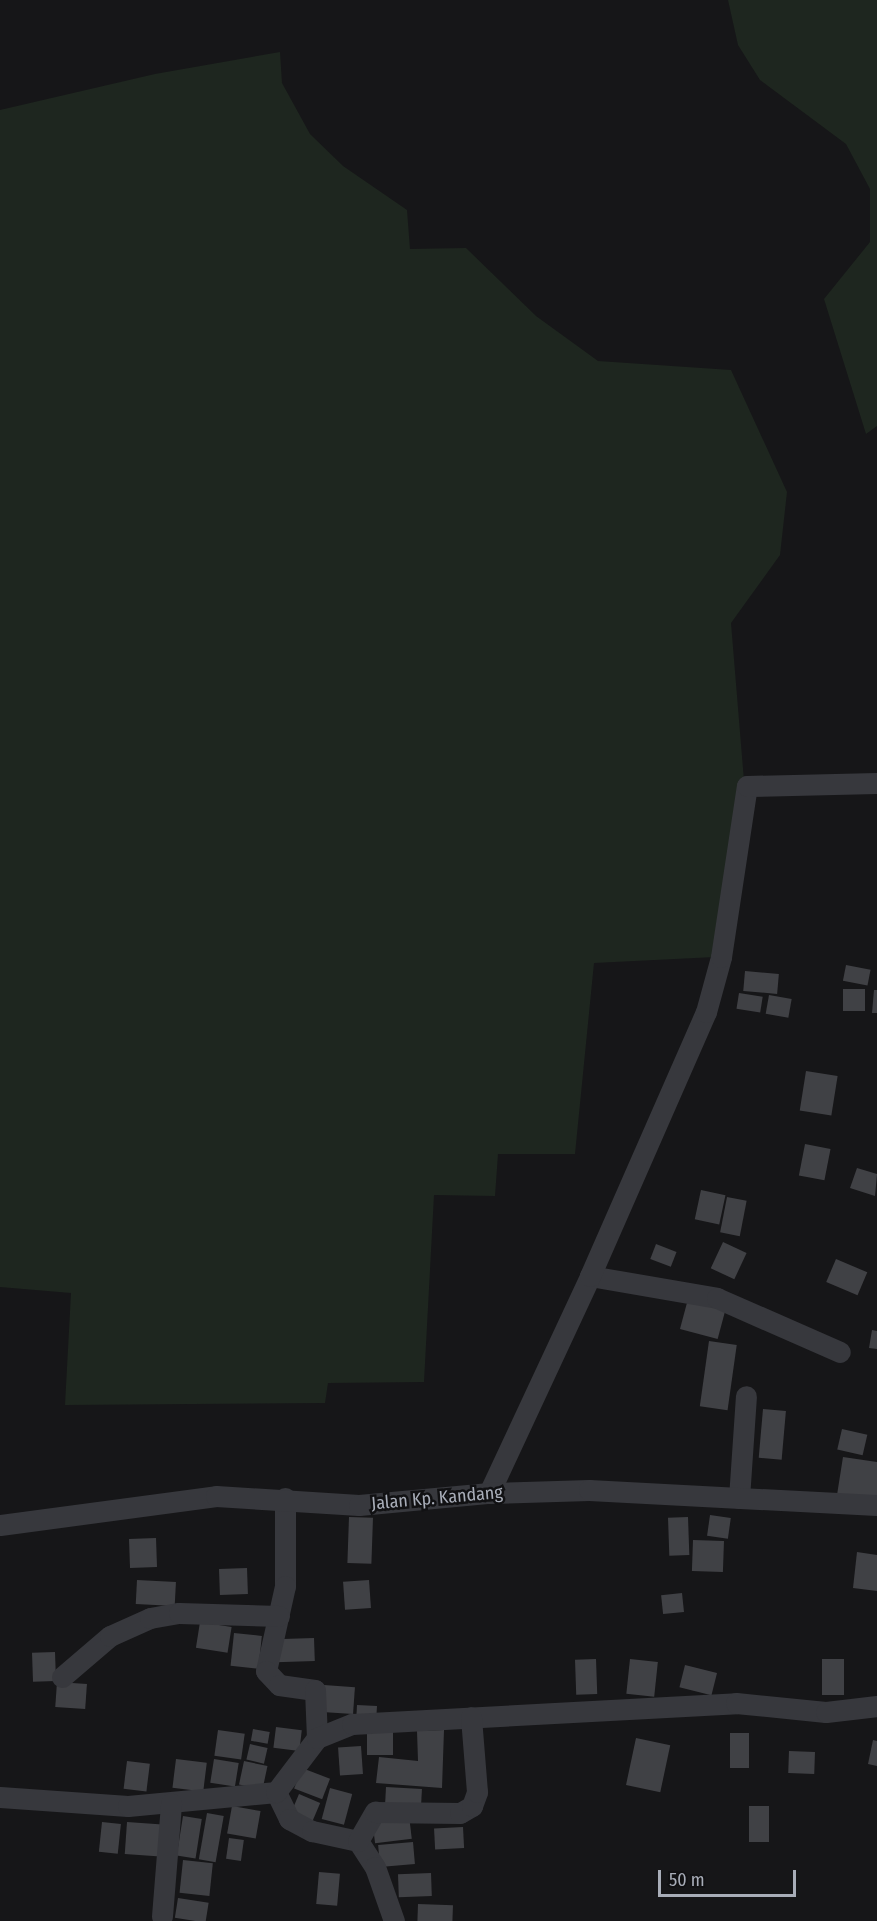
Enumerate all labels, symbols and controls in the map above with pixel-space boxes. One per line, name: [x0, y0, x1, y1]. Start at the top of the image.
street label: Jalan Kp. Kandang: [370, 1481, 504, 1515]
scale bar: [661, 1858, 799, 1896]
text: 50 m: [669, 1869, 705, 1891]

